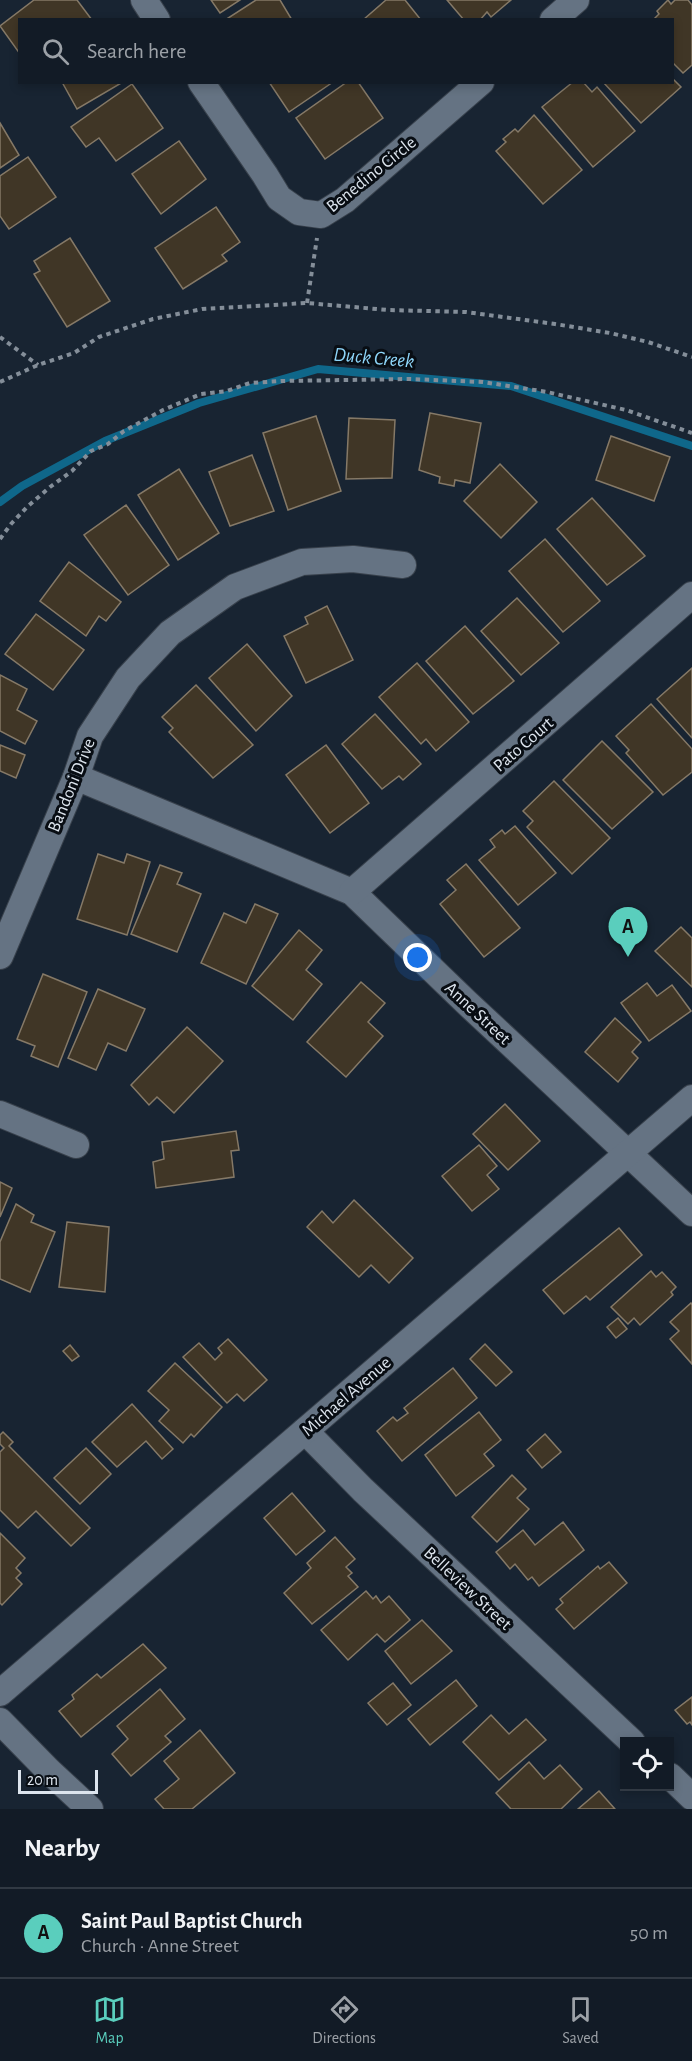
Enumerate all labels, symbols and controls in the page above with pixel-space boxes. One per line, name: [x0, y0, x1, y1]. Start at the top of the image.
search box: [18, 18, 674, 84]
icon: search: [39, 35, 72, 68]
text: Search here: [87, 40, 186, 62]
street label: Benedino Circle: [323, 133, 420, 216]
water label: Duck Creek: [333, 344, 415, 371]
street label: Pato Court: [490, 714, 557, 775]
street label: Bandoni Drive: [45, 736, 99, 835]
pin: A: [608, 908, 648, 957]
your location: [403, 943, 432, 972]
street label: Anne Street: [441, 979, 514, 1049]
street label: Michael Avenue: [299, 1353, 395, 1440]
street label: Belleview Street: [420, 1544, 515, 1634]
map controls: [620, 1737, 674, 1791]
button: locate: [620, 1737, 674, 1791]
scale bar: [18, 1767, 98, 1794]
text: 20 m: [27, 1772, 58, 1788]
text: Nearby: [24, 1835, 100, 1861]
text: Saint Paul Baptist Church: [81, 1910, 303, 1932]
text: A: [38, 1923, 50, 1943]
text: 50 m: [630, 1923, 668, 1943]
text: Church · Anne Street: [81, 1936, 239, 1956]
tab: Map: [93, 1993, 126, 2048]
tab: Directions: [312, 1993, 376, 2048]
tab: Saved: [562, 1993, 599, 2048]

